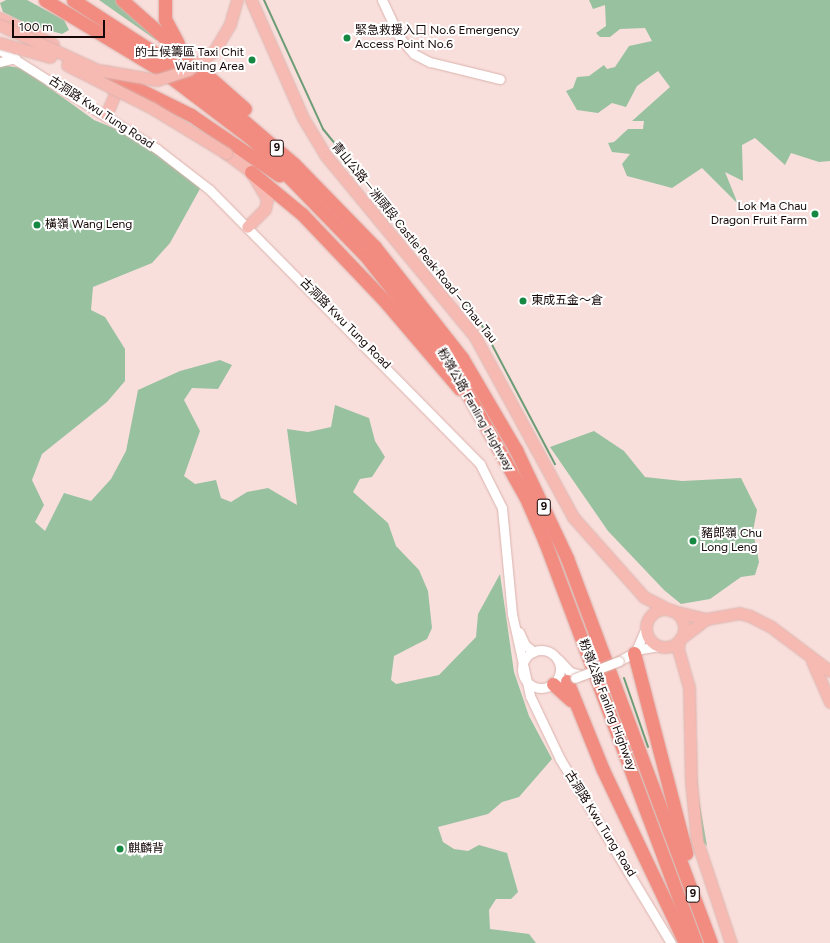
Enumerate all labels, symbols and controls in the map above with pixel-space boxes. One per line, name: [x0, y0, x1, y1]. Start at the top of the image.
scale bar: [14, 12, 107, 38]
text: 100 m: [19, 20, 53, 34]
place label: 緊急救援入口 No.6 Emergency Access Point No.6: [355, 24, 519, 52]
marker: 緊急救援入口 No.6 Emergency Access Point No.6: [342, 33, 352, 43]
place label: 的士候籌區 Taxi Chit Waiting Area: [135, 46, 244, 74]
marker: 的士候籌區 Taxi Chit Waiting Area: [247, 55, 257, 65]
street label: 古洞路 Kwu Tung Road: [46, 74, 156, 152]
road number: 9: [269, 139, 285, 157]
street label: 青山公路－洲頭段 Castle Peak Road – Chau Tau: [328, 140, 500, 346]
place label: Lok Ma Chau Dragon Fruit Farm: [711, 200, 807, 228]
marker: Lok Ma Chau Dragon Fruit Farm: [810, 209, 820, 219]
place label: 橫嶺 Wang Leng: [45, 218, 132, 232]
marker: 橫嶺 Wang Leng: [32, 220, 42, 230]
street label: 古洞路 Kwu Tung Road: [297, 276, 393, 372]
place label: 東成五金～倉: [531, 294, 603, 308]
marker: 東成五金～倉: [518, 296, 528, 306]
street label: 粉嶺公路 Fanling Highway: [434, 346, 516, 474]
road number: 9: [536, 498, 552, 516]
place label: 豬郎嶺 Chu Long Leng: [701, 527, 762, 555]
marker: 豬郎嶺 Chu Long Leng: [688, 536, 698, 546]
street label: 粉嶺公路 Fanling Highway: [575, 637, 639, 773]
street label: 古洞路 Kwu Tung Road: [561, 768, 639, 880]
place label: 麒麟背: [128, 842, 164, 856]
marker: 麒麟背: [115, 844, 125, 854]
road number: 9: [685, 885, 701, 903]

